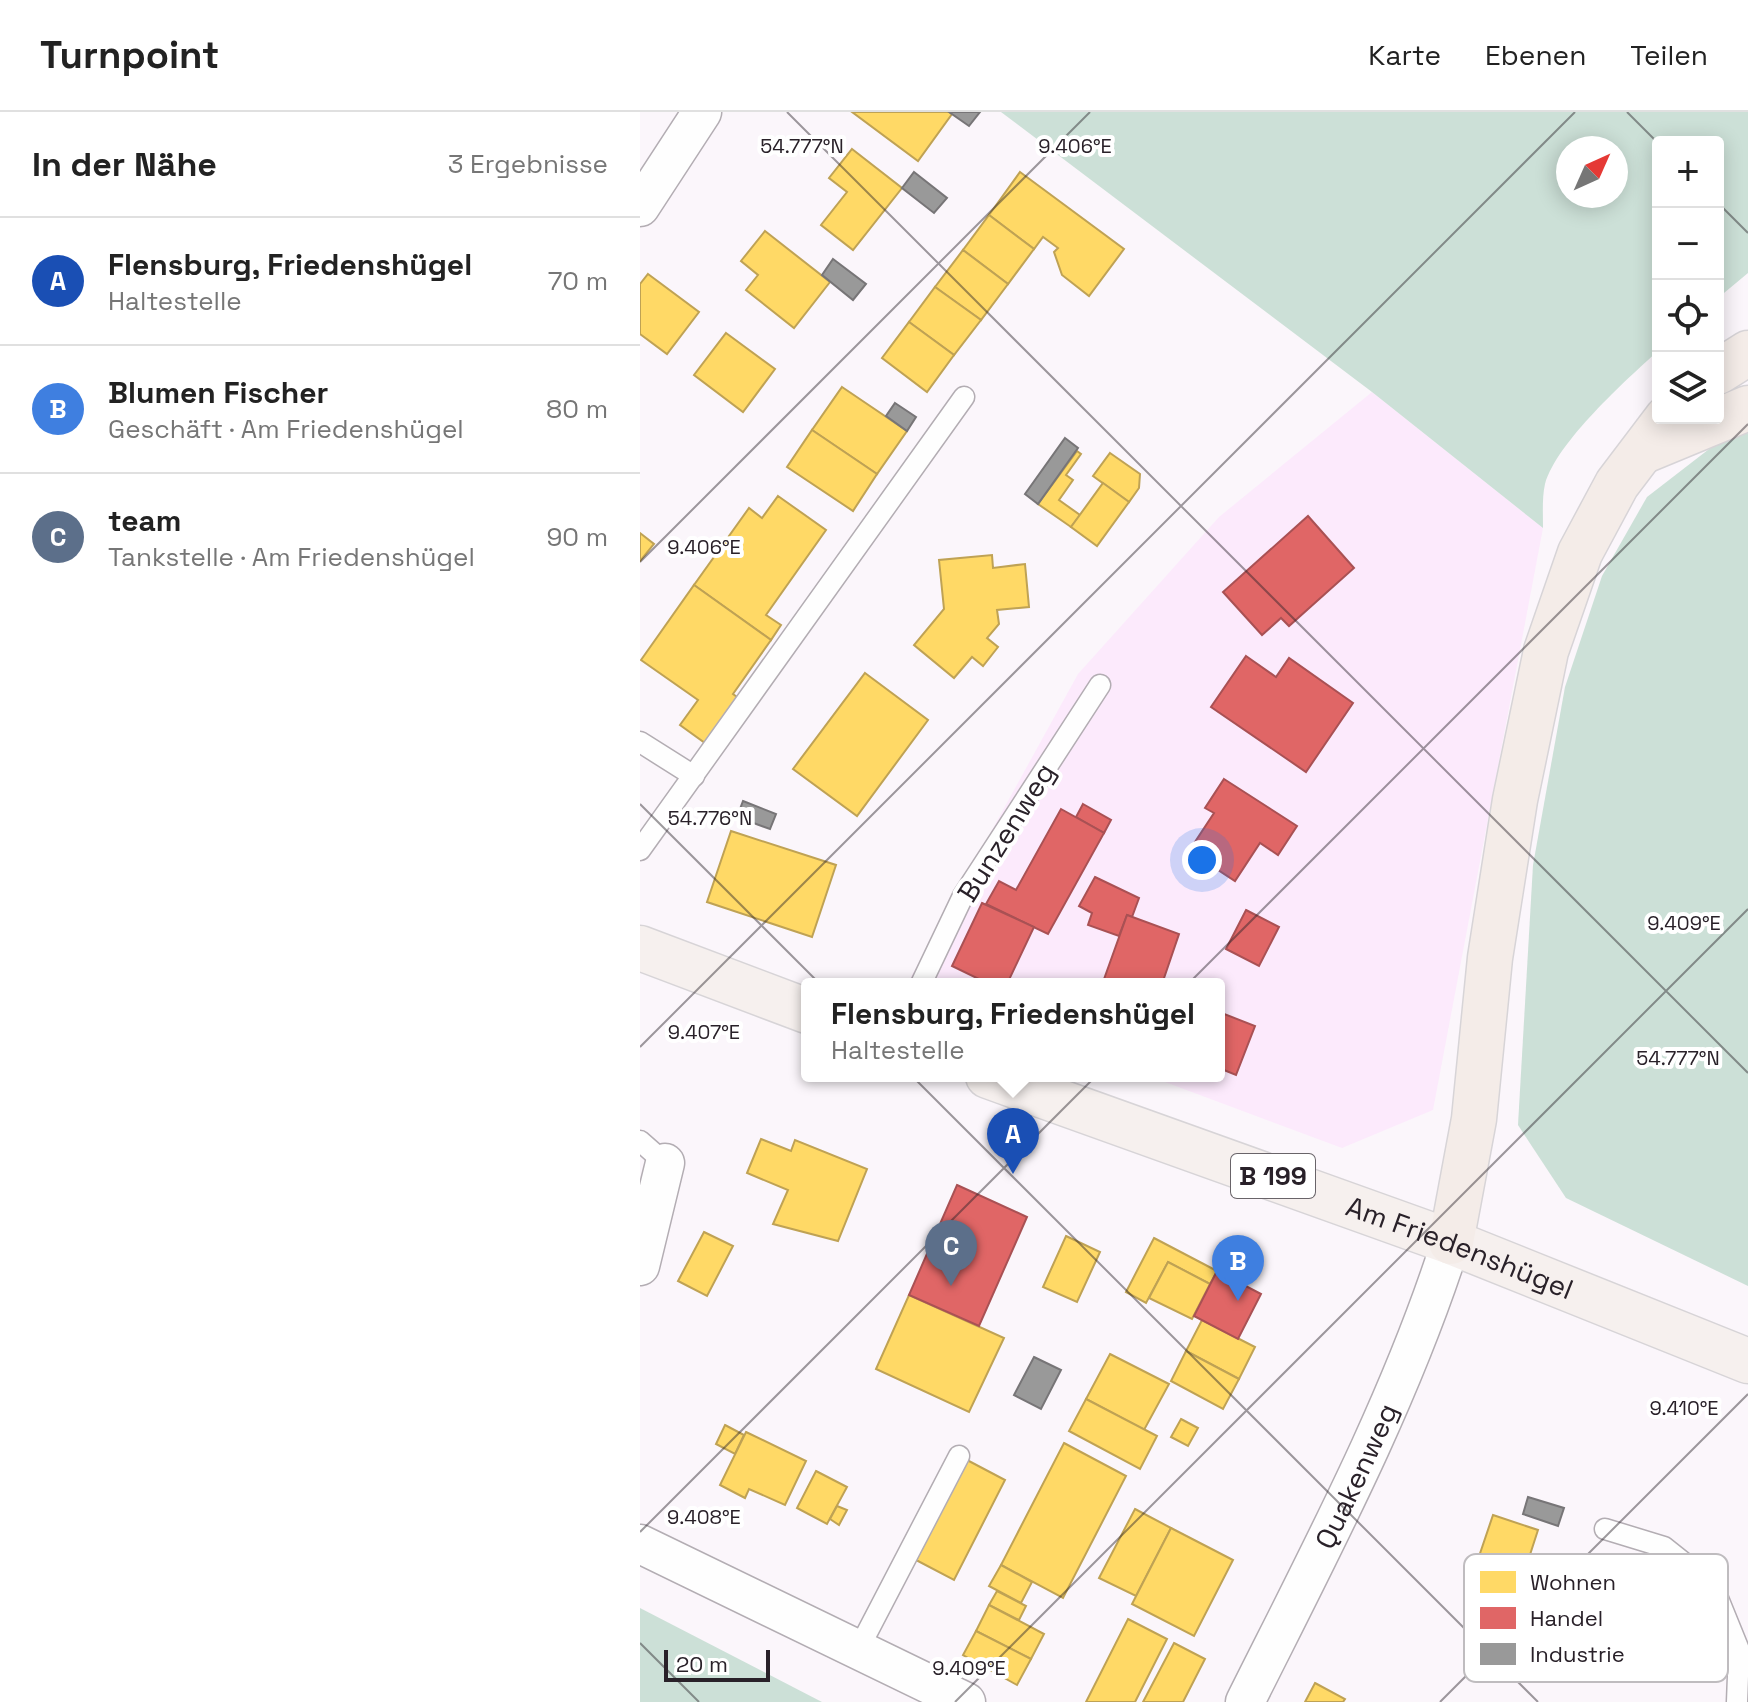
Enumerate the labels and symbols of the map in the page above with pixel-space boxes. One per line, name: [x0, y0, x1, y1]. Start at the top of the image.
text: 54.777°N: [760, 133, 844, 159]
text: 9.406°E: [1038, 133, 1112, 159]
north arrow: [1556, 136, 1628, 208]
text: 9.406°E: [667, 534, 741, 560]
street label: Bunzenweg: [949, 756, 1063, 908]
text: 54.776°N: [668, 805, 752, 831]
your location: [1182, 840, 1222, 880]
text: 9.409°E: [1647, 910, 1721, 936]
text: 9.407°E: [668, 1019, 740, 1045]
text: 54.777°N: [1636, 1045, 1720, 1071]
pin: A: [987, 1108, 1039, 1174]
road number: B 199: [1231, 1154, 1315, 1198]
street label: Am Friedenshügel: [1341, 1188, 1579, 1307]
pin: C: [925, 1220, 977, 1286]
pin: B: [1212, 1235, 1264, 1301]
text: 9.410°E: [1649, 1395, 1719, 1421]
street label: Quakenweg: [1307, 1398, 1406, 1555]
text: 9.408°E: [667, 1504, 741, 1530]
legend: [1464, 1554, 1728, 1682]
text: Wohnen: [1530, 1568, 1616, 1596]
text: Handel: [1530, 1604, 1603, 1632]
text: Industrie: [1530, 1640, 1625, 1668]
scale bar: [664, 1646, 770, 1682]
text: 9.409°E: [932, 1655, 1006, 1681]

